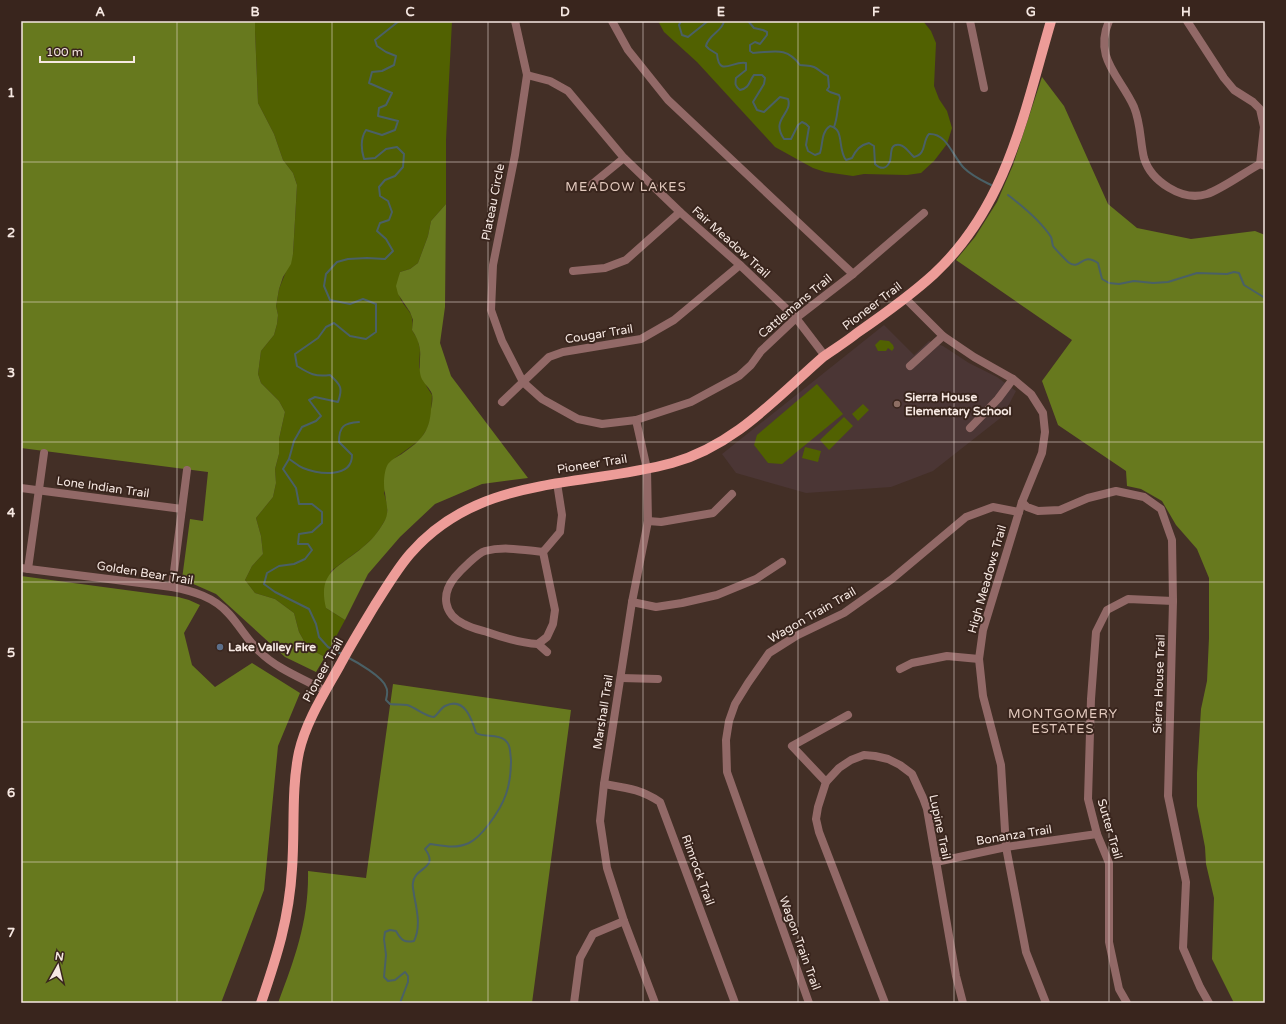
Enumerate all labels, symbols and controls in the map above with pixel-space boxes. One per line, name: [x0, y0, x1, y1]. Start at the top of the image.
text: A: [95, 4, 105, 20]
text: B: [250, 4, 260, 20]
text: C: [405, 4, 415, 20]
text: D: [560, 4, 570, 20]
text: E: [717, 4, 725, 20]
text: F: [872, 4, 880, 20]
text: G: [1026, 4, 1036, 20]
text: H: [1181, 4, 1191, 20]
scale bar: [40, 38, 134, 64]
text: 100 m: [46, 45, 83, 59]
text: 1: [7, 85, 15, 101]
street label: Plateau Circle: [479, 162, 507, 242]
district label: MEADOW LAKES: [565, 179, 687, 195]
street label: Fair Meadow Trail: [689, 203, 773, 281]
text: 2: [7, 225, 15, 241]
street label: Cattlemans Trail: [755, 271, 835, 341]
street label: Pioneer Trail: [840, 279, 904, 333]
street label: Cougar Trail: [564, 322, 634, 346]
text: 3: [7, 365, 15, 381]
place label: Sierra House Elementary School: [905, 390, 1012, 419]
marker: Sierra House Elementary School: [892, 399, 902, 409]
street label: Pioneer Trail: [556, 452, 628, 476]
street label: Lone Indian Trail: [56, 474, 150, 500]
text: 4: [7, 505, 16, 521]
street label: High Meadows Trail: [965, 523, 1009, 635]
street label: Golden Bear Trail: [96, 558, 194, 588]
street label: Wagon Train Trail: [766, 584, 858, 646]
street label: Sierra House Trail: [1150, 634, 1168, 734]
street label: Pioneer Trail: [300, 636, 346, 704]
place label: Lake Valley Fire: [228, 640, 316, 655]
marker: Lake Valley Fire: [215, 642, 225, 652]
text: 5: [7, 645, 15, 661]
street label: Marshall Trail: [590, 673, 616, 751]
district label: MONTGOMERY ESTATES: [1008, 706, 1118, 737]
text: 6: [7, 785, 15, 801]
street label: Lupine Trail: [926, 793, 954, 861]
street label: Sutter Trail: [1095, 797, 1125, 861]
street label: Bonanza Trail: [975, 822, 1053, 848]
street label: Rimrock Trail: [679, 833, 717, 907]
street label: Wagon Train Trail: [777, 894, 823, 992]
text: 7: [7, 925, 15, 941]
north arrow: [38, 946, 78, 986]
text: N: [54, 950, 65, 964]

